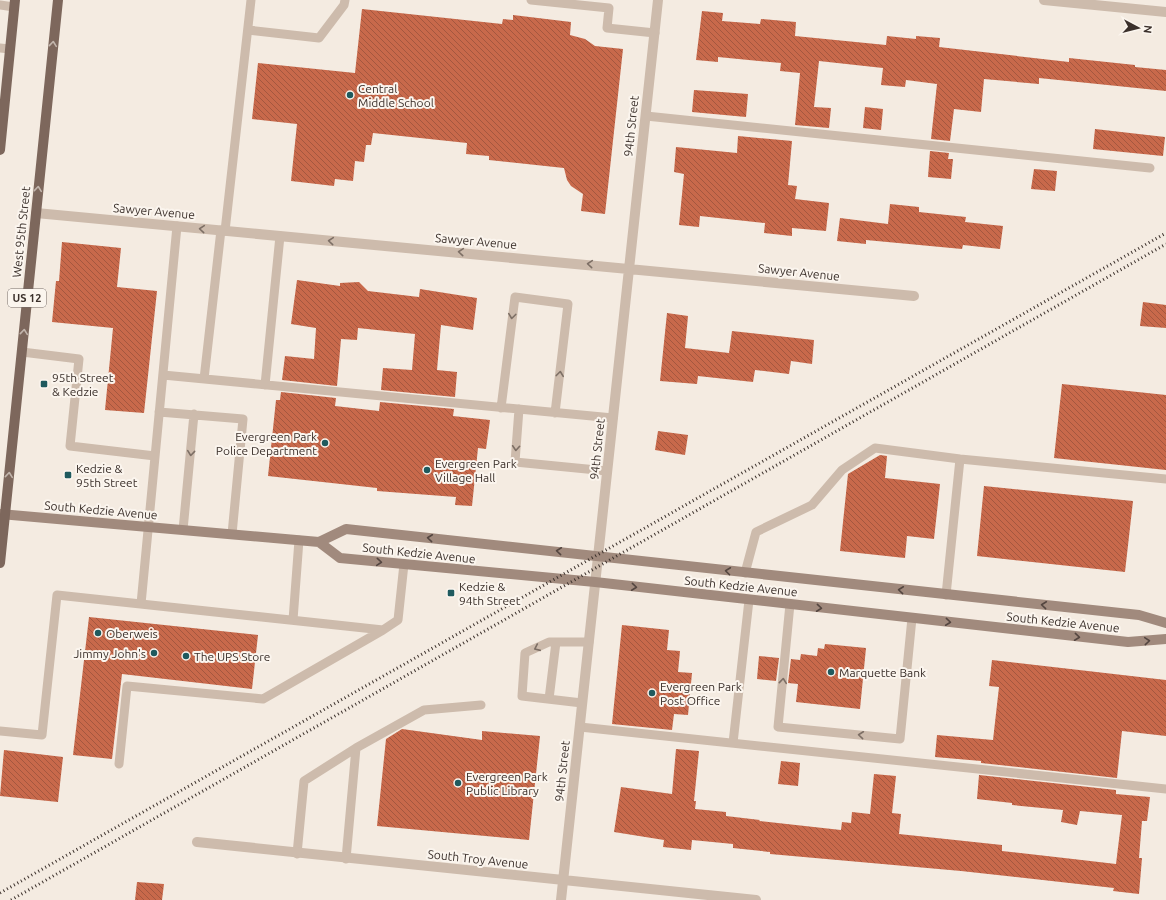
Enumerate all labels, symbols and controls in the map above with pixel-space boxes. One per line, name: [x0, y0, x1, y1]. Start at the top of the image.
north arrow: [1118, 8, 1158, 48]
text: N: [1141, 24, 1154, 34]
one-way arrow: [49, 41, 58, 47]
place label: Central Middle School: [358, 82, 434, 109]
marker: Central Middle School: [345, 90, 355, 100]
street label: 94th Street: [621, 95, 641, 157]
street label: West 95th Street: [10, 186, 32, 278]
one-way arrow: [34, 186, 43, 192]
street label: Sawyer Avenue: [113, 201, 195, 221]
one-way arrow: [199, 224, 205, 233]
street label: Sawyer Avenue: [435, 231, 517, 251]
one-way arrow: [328, 236, 334, 245]
one-way arrow: [458, 248, 464, 257]
one-way arrow: [587, 260, 593, 269]
street label: Sawyer Avenue: [757, 261, 841, 283]
road number: US 12: [8, 289, 46, 307]
one-way arrow: [508, 313, 517, 319]
one-way arrow: [19, 329, 28, 335]
place label: 95th Street & Kedzie: [52, 371, 114, 398]
one-way arrow: [555, 371, 564, 377]
marker: 95th Street & Kedzie: [39, 379, 49, 389]
street label: 94th Street: [587, 418, 607, 480]
place label: Evergreen Park Police Department: [216, 430, 317, 457]
marker: Evergreen Park Police Department: [320, 438, 330, 448]
one-way arrow: [512, 445, 521, 451]
one-way arrow: [186, 450, 195, 456]
place label: Evergreen Park Village Hall: [435, 457, 517, 484]
place label: Kedzie & 95th Street: [76, 462, 138, 489]
marker: Evergreen Park Village Hall: [422, 465, 432, 475]
marker: Kedzie & 95th Street: [63, 470, 73, 480]
one-way arrow: [4, 472, 13, 478]
street label: South Kedzie Avenue: [44, 499, 158, 521]
one-way arrow: [427, 533, 433, 542]
street label: South Kedzie Avenue: [362, 541, 476, 565]
one-way arrow: [556, 547, 562, 556]
one-way arrow: [376, 557, 382, 566]
one-way arrow: [725, 567, 731, 576]
street label: South Kedzie Avenue: [684, 574, 798, 598]
place label: Kedzie & 94th Street: [459, 580, 521, 607]
one-way arrow: [631, 582, 637, 591]
one-way arrow: [898, 586, 904, 595]
marker: Kedzie & 94th Street: [446, 588, 456, 598]
one-way arrow: [1041, 601, 1047, 610]
one-way arrow: [816, 603, 822, 612]
street label: South Kedzie Avenue: [1006, 610, 1120, 634]
one-way arrow: [945, 617, 951, 626]
place label: Oberweis: [106, 627, 158, 640]
marker: Oberweis: [93, 628, 103, 638]
one-way arrow: [1074, 632, 1080, 641]
one-way arrow: [1144, 636, 1150, 645]
one-way arrow: [534, 643, 541, 651]
place label: Jimmy John's: [73, 647, 146, 660]
marker: Jimmy John's: [149, 648, 159, 658]
place label: The UPS Store: [194, 650, 270, 663]
marker: The UPS Store: [181, 651, 191, 661]
place label: Marquette Bank: [839, 666, 926, 679]
marker: Marquette Bank: [826, 667, 836, 677]
one-way arrow: [778, 678, 787, 684]
place label: Evergreen Park Post Office: [660, 680, 742, 707]
marker: Evergreen Park Post Office: [647, 688, 657, 698]
one-way arrow: [858, 731, 864, 740]
street label: 94th Street: [552, 740, 572, 802]
place label: Evergreen Park Public Library: [466, 770, 548, 797]
marker: Evergreen Park Public Library: [453, 778, 463, 788]
street label: South Troy Avenue: [427, 847, 529, 871]

